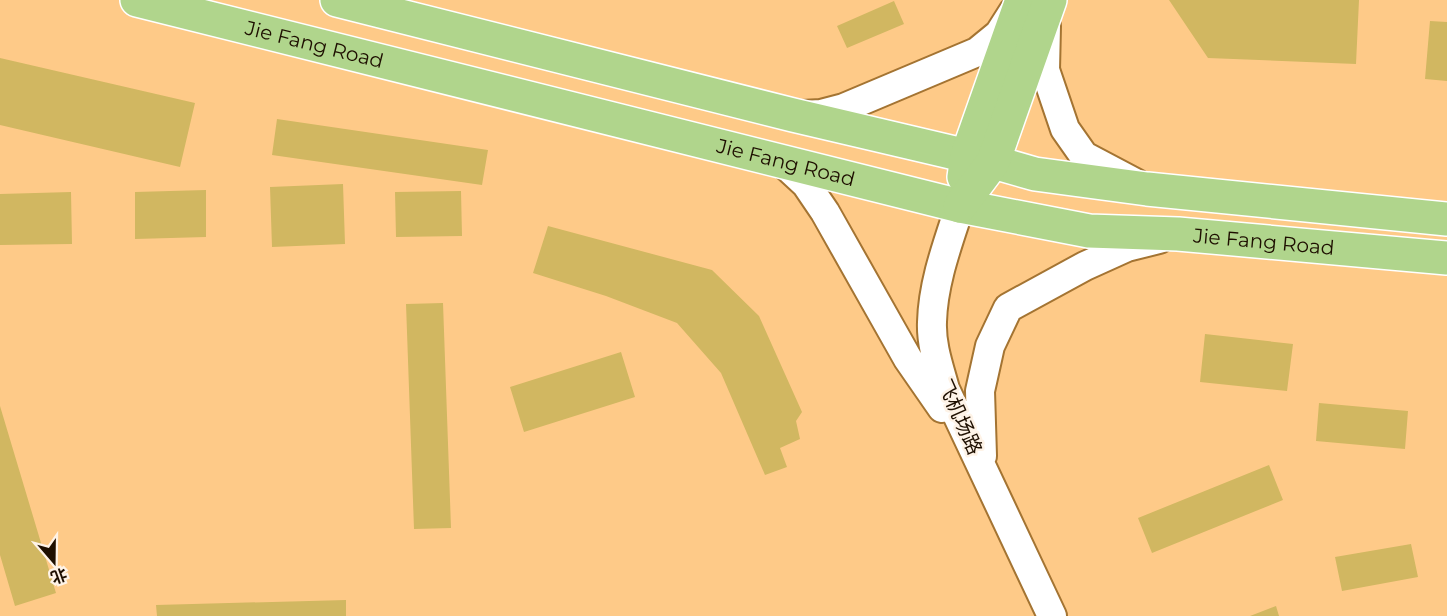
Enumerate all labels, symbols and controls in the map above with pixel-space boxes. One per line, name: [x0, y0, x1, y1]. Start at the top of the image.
street label: Jie Fang Road: [242, 15, 386, 73]
street label: Jie Fang Road: [713, 133, 858, 191]
street label: Jie Fang Road: [1191, 223, 1335, 260]
street label: 飞机场路: [933, 376, 987, 458]
north arrow: [24, 532, 84, 592]
text: 北: [48, 564, 70, 587]

